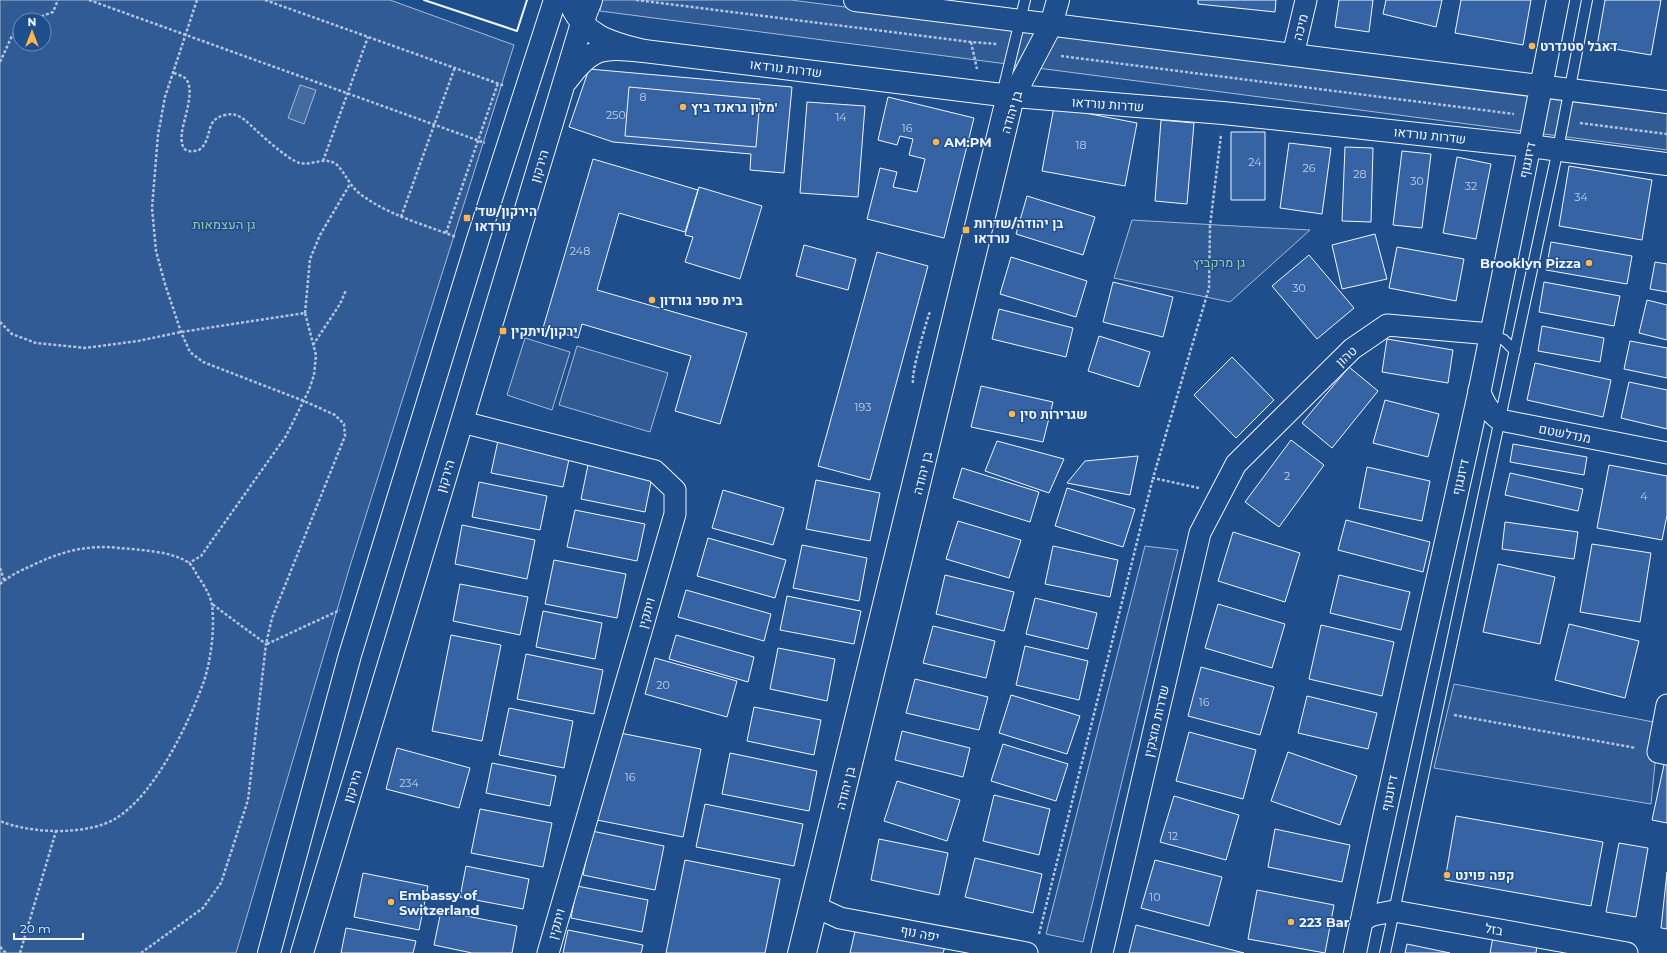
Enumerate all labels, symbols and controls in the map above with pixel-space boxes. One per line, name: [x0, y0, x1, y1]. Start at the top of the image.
north arrow: [12, 12, 52, 52]
street label: מיכה: [1289, 12, 1311, 42]
text: N: [28, 15, 36, 29]
place label: דאבל סטנדרט: [1540, 38, 1618, 54]
marker: דאבל סטנדרט: [1527, 41, 1537, 51]
street label: שדרות נורדאו: [749, 56, 823, 80]
street label: בן יהודה: [997, 89, 1025, 135]
house number: 8: [639, 90, 647, 104]
street label: שדרות נורדאו: [1071, 93, 1145, 115]
place label: מלון גראנד ביץ': [691, 99, 778, 115]
marker: מלון גראנד ביץ': [678, 102, 688, 112]
house number: 250: [606, 108, 626, 122]
house number: 14: [835, 110, 847, 124]
house number: 16: [902, 121, 913, 135]
street label: שדרות נורדאו: [1393, 123, 1467, 147]
place label: AM:PM: [943, 134, 992, 150]
marker: AM:PM: [931, 137, 941, 147]
house number: 18: [1076, 138, 1087, 152]
street label: דיזנגוף: [1515, 140, 1539, 180]
street label: הירקון: [526, 148, 552, 184]
house number: 24: [1248, 155, 1262, 169]
house number: 26: [1303, 161, 1316, 175]
house number: 28: [1353, 167, 1367, 181]
house number: 30: [1410, 174, 1424, 188]
house number: 32: [1465, 179, 1477, 193]
house number: 34: [1574, 190, 1588, 204]
place label: הירקון/שד׳ נורדאו: [475, 203, 537, 234]
marker: הירקון/שד׳ נורדאו: [462, 213, 472, 223]
place label: בן יהודה/שדרות נורדאו: [974, 215, 1063, 246]
park label: גן העצמאות: [193, 216, 255, 232]
marker: בן יהודה/שדרות נורדאו: [961, 225, 971, 235]
house number: 248: [570, 244, 590, 258]
park label: גן מרקביץ: [1193, 254, 1245, 270]
place label: Brooklyn Pizza: [1480, 255, 1581, 271]
marker: Brooklyn Pizza: [1584, 258, 1594, 268]
house number: 30: [1292, 281, 1306, 295]
place label: בית ספר גורדון: [660, 292, 742, 308]
marker: בית ספר גורדון: [647, 295, 657, 305]
place label: ירקון/ויתקין: [511, 323, 578, 339]
marker: ירקון/ויתקין: [498, 326, 508, 336]
street label: טהון: [1332, 342, 1360, 370]
house number: 193: [855, 400, 871, 414]
place label: שגרירות סין: [1020, 406, 1087, 422]
marker: שגרירות סין: [1007, 409, 1017, 419]
street label: מנדלשטם: [1537, 420, 1593, 446]
street label: בן יהודה: [909, 450, 935, 496]
street label: דיזנגוף: [1448, 457, 1472, 497]
street label: הירקון: [432, 458, 458, 494]
house number: 2: [1284, 469, 1290, 483]
house number: 4: [1640, 489, 1648, 503]
street label: ויתקין: [634, 596, 658, 630]
house number: 20: [656, 678, 670, 692]
street label: שדרות מוצקין: [1140, 683, 1172, 759]
house number: 16: [1199, 695, 1210, 709]
street label: בן יהודה: [832, 765, 858, 811]
street label: הירקון: [339, 768, 365, 804]
house number: 16: [625, 770, 636, 784]
street label: דיזנגוף: [1377, 773, 1401, 813]
house number: 234: [399, 776, 420, 790]
house number: 12: [1168, 829, 1178, 843]
place label: קפה פוינט: [1455, 867, 1514, 883]
marker: קפה פוינט: [1442, 870, 1452, 880]
place label: Embassy of Switzerland: [399, 887, 480, 918]
house number: 10: [1149, 890, 1161, 904]
marker: Embassy of Switzerland: [386, 897, 396, 907]
street label: ויתקין: [544, 907, 568, 941]
place label: 223 Bar: [1299, 914, 1350, 930]
scale bar: [14, 915, 83, 941]
marker: 223 Bar: [1286, 917, 1296, 927]
street label: בזל: [1484, 919, 1505, 939]
text: 20 m: [20, 921, 51, 936]
street label: יפה נוף: [899, 921, 941, 945]

